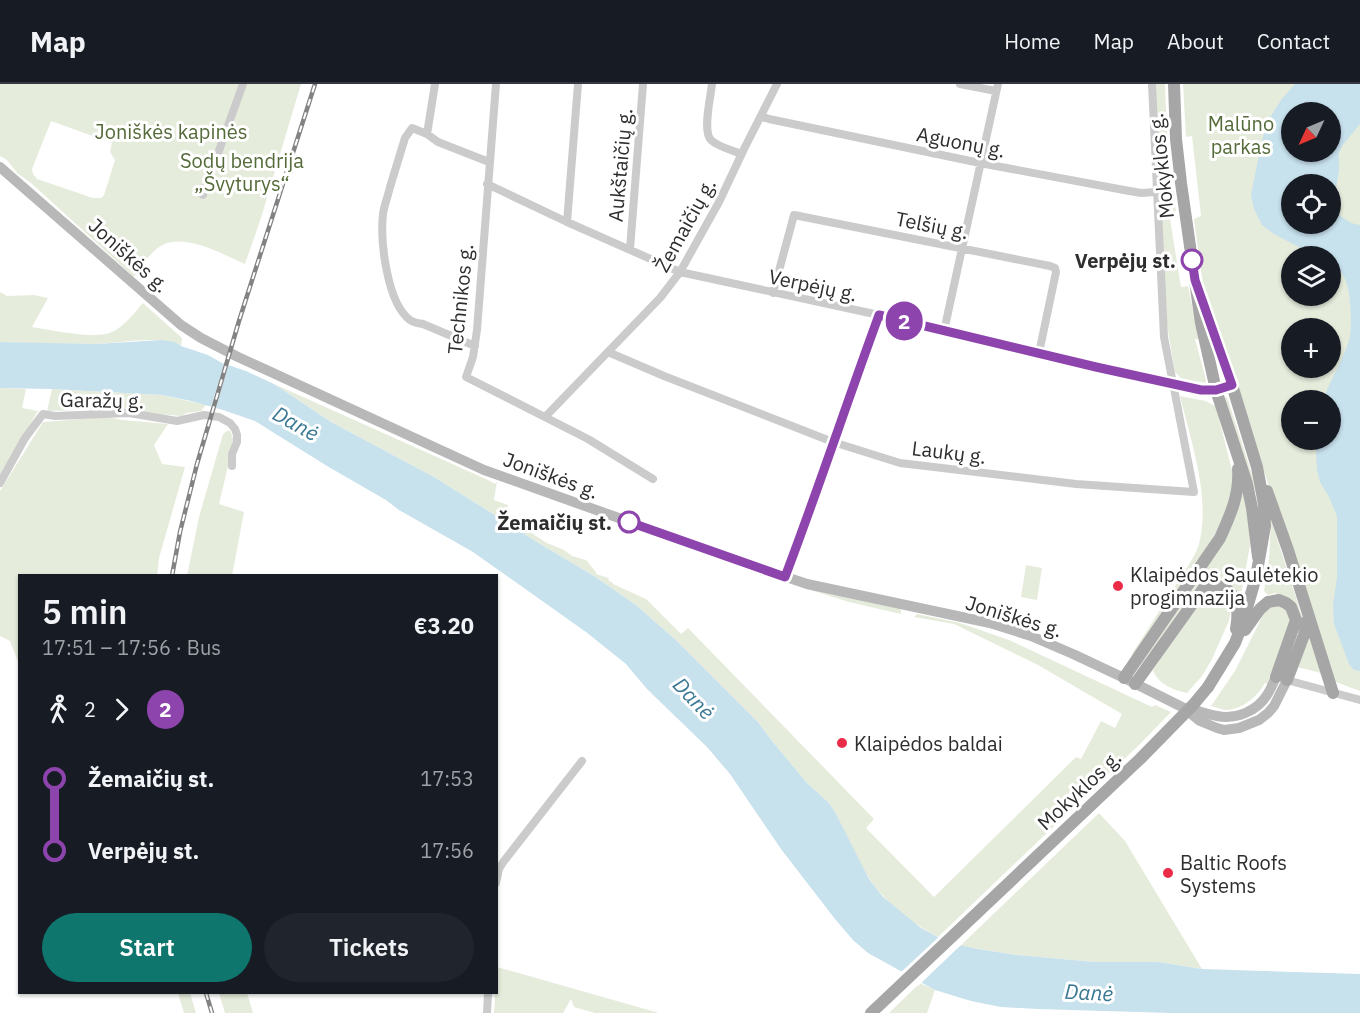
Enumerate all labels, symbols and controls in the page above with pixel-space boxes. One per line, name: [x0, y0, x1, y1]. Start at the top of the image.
text: Map: [30, 23, 86, 60]
text: Home: [1004, 27, 1061, 55]
text: Map: [1094, 27, 1134, 55]
text: About: [1167, 27, 1224, 55]
text: Contact: [1257, 27, 1330, 55]
north arrow: [1281, 102, 1341, 162]
map controls: [1281, 102, 1341, 450]
street label: Aukštaičių g.: [602, 107, 638, 223]
park label: Malūno parkas: [1208, 110, 1274, 160]
street label: Mokyklos g.: [1142, 112, 1180, 220]
park label: Joniškės kapinės: [95, 118, 247, 145]
street label: Aguonų g.: [914, 120, 1008, 164]
park label: Sodų bendrija „Švyturys“: [180, 147, 304, 197]
street label: Žemaičių g.: [648, 173, 722, 277]
button: locate: [1281, 174, 1341, 234]
street label: Telšių g.: [893, 205, 971, 245]
street label: Joniškės g.: [83, 212, 175, 298]
street label: Technikos g.: [441, 242, 479, 356]
button: layers: [1281, 246, 1341, 306]
place label: Verpėjų st.: [1075, 247, 1176, 274]
marker: Verpėjų st.: [1181, 249, 1203, 271]
street label: Verpėjų g.: [766, 262, 860, 308]
line badge: 2: [884, 302, 924, 340]
text: 2: [898, 307, 910, 335]
button: +: [1281, 318, 1341, 378]
street label: Garažų g.: [60, 386, 144, 414]
button: −: [1281, 390, 1341, 450]
water label: Danė: [268, 399, 324, 447]
street label: Laukų g.: [910, 434, 988, 470]
street label: Joniškės g.: [500, 445, 602, 505]
place label: Žemaičių st.: [497, 509, 612, 536]
marker: Žemaičių st.: [618, 511, 640, 533]
place label: Klaipėdos Saulėtekio progimnazija: [1130, 561, 1318, 611]
marker: Klaipėdos Saulėtekio progimnazija: [1111, 579, 1125, 593]
street label: Joniškės g.: [963, 589, 1065, 643]
text: 5 min: [42, 590, 127, 633]
text: €3.20: [414, 611, 474, 640]
text: 17:51 – 17:56 · Bus: [42, 634, 221, 661]
water label: Danė: [667, 671, 721, 725]
icon: walk: [42, 693, 75, 726]
icon: forward: [105, 693, 138, 726]
text: 2: [159, 695, 172, 723]
text: 2: [84, 696, 96, 723]
place label: Klaipėdos baldai: [854, 730, 1003, 757]
marker: Klaipėdos baldai: [835, 736, 849, 750]
street label: Mokyklos g.: [1031, 744, 1127, 836]
text: Žemaičių st.: [88, 764, 214, 793]
text: 17:53: [420, 765, 474, 792]
text: Verpėjų st.: [88, 836, 199, 865]
text: 17:56: [420, 837, 474, 864]
place label: Baltic Roofs Systems: [1180, 849, 1287, 899]
marker: Baltic Roofs Systems: [1161, 866, 1175, 880]
button: Start: [42, 913, 252, 982]
button: Tickets: [264, 913, 474, 982]
water label: Danė: [1064, 977, 1114, 1007]

